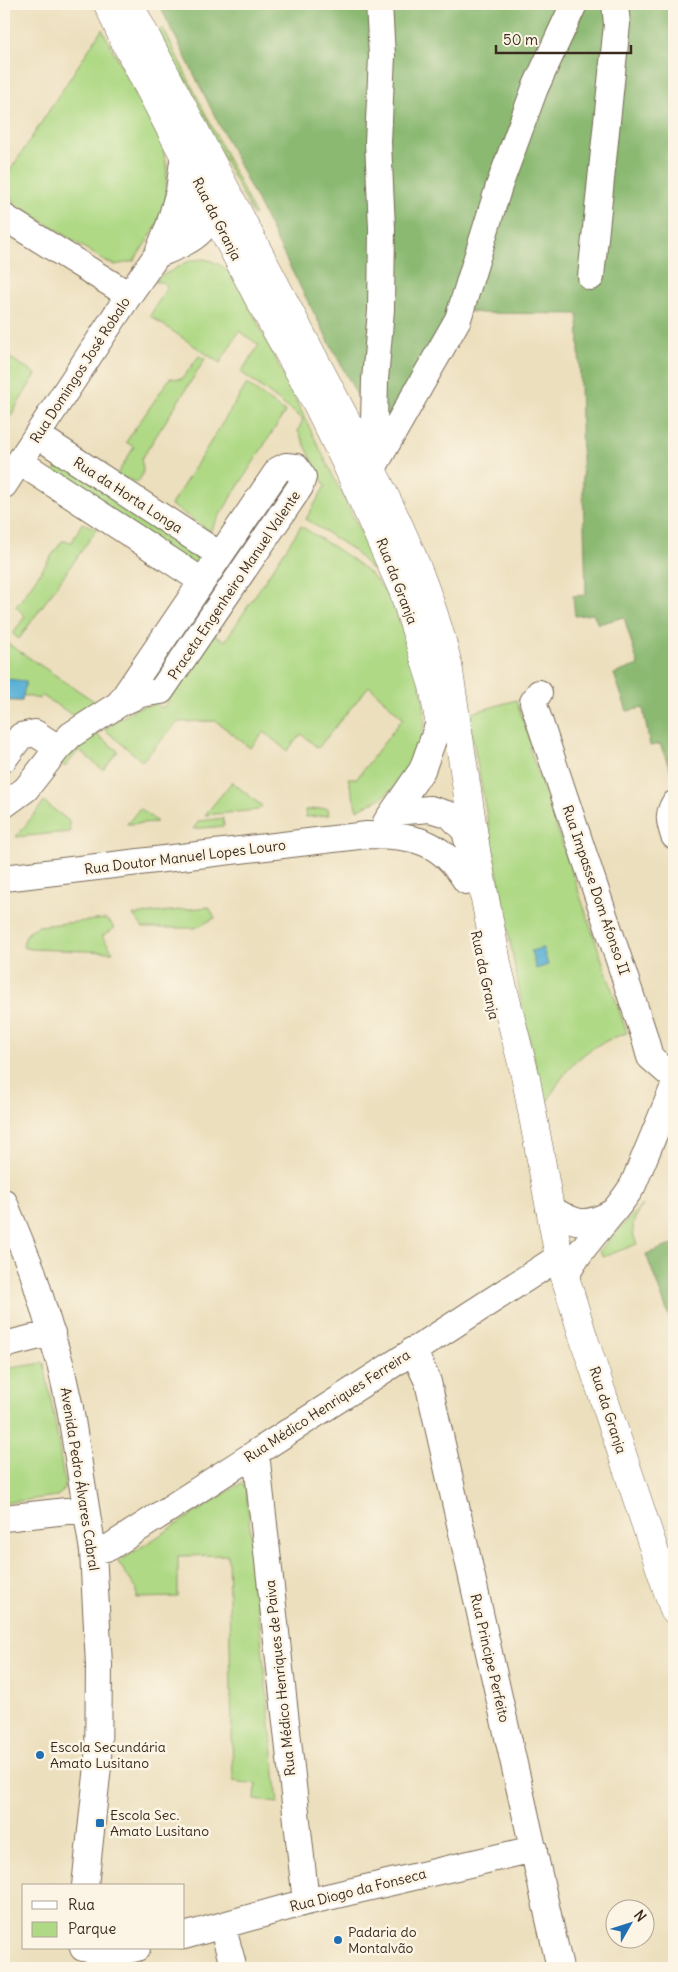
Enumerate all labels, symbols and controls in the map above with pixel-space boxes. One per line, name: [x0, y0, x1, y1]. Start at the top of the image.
scale bar: [496, 22, 630, 54]
text: 50 m: [503, 30, 538, 49]
street label: Rua da Granja: [188, 174, 246, 264]
street label: Rua Domingos José Robalo: [26, 293, 134, 446]
street label: Rua da Horta Longa: [70, 453, 186, 537]
street label: Praceta Engenheiro Manuel Valente: [164, 487, 304, 683]
street label: Rua da Granja: [372, 535, 422, 627]
street label: Rua Impasse Dom Afonso II: [558, 803, 634, 977]
street label: Rua Doutor Manuel Lopes Louro: [83, 836, 287, 878]
street label: Rua da Granja: [467, 929, 503, 1021]
street label: Rua Médico Henriques Ferreira: [241, 1346, 413, 1466]
street label: Rua da Granja: [585, 1364, 631, 1456]
street label: Avenida Pedro Álvares Cabral: [57, 1386, 103, 1572]
street label: Rua Médico Henriques de Paiva: [261, 1579, 299, 1777]
street label: Rua Principe Perfeito: [466, 1592, 514, 1724]
place label: Escola Secundária Amato Lusitano: [50, 1738, 166, 1772]
marker: Escola Secundária Amato Lusitano: [34, 1749, 46, 1761]
place label: Escola Sec. Amato Lusitano: [110, 1806, 209, 1840]
marker: Escola Sec. Amato Lusitano: [94, 1817, 106, 1829]
street label: Rua Diogo da Fonseca: [288, 1864, 428, 1916]
legend: [22, 1884, 185, 1950]
text: Rua: [68, 1895, 95, 1914]
north arrow: [606, 1900, 656, 1950]
text: N: [630, 1906, 650, 1925]
text: Parque: [68, 1919, 116, 1938]
place label: Padaria do Montalvão: [348, 1923, 417, 1957]
marker: Padaria do Montalvão: [332, 1934, 344, 1946]

